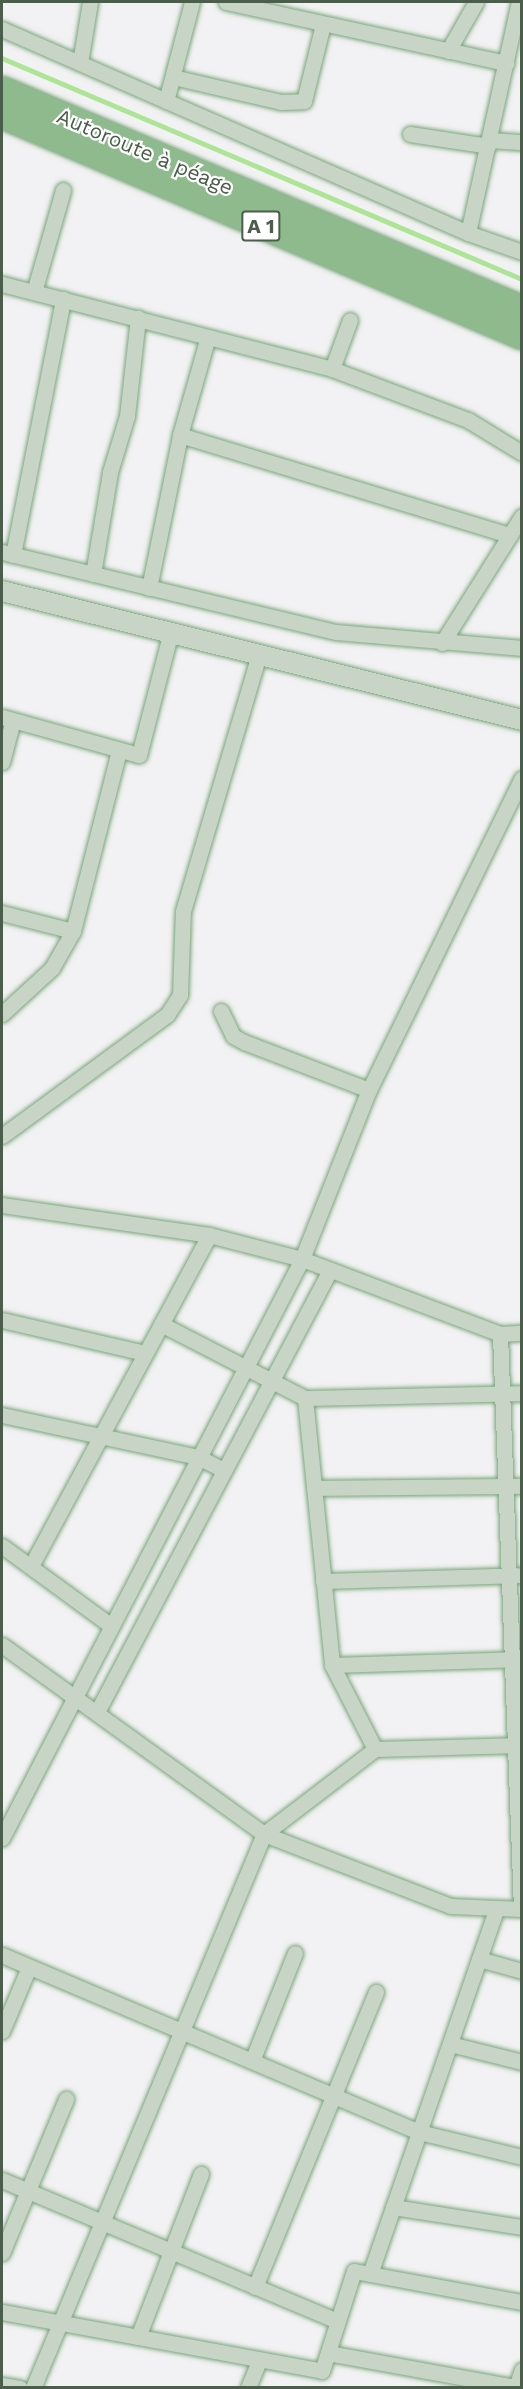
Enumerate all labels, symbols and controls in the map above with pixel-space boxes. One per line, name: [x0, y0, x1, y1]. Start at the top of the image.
street label: Autoroute à péage: [53, 103, 237, 201]
road number: A 1: [240, 209, 282, 243]

